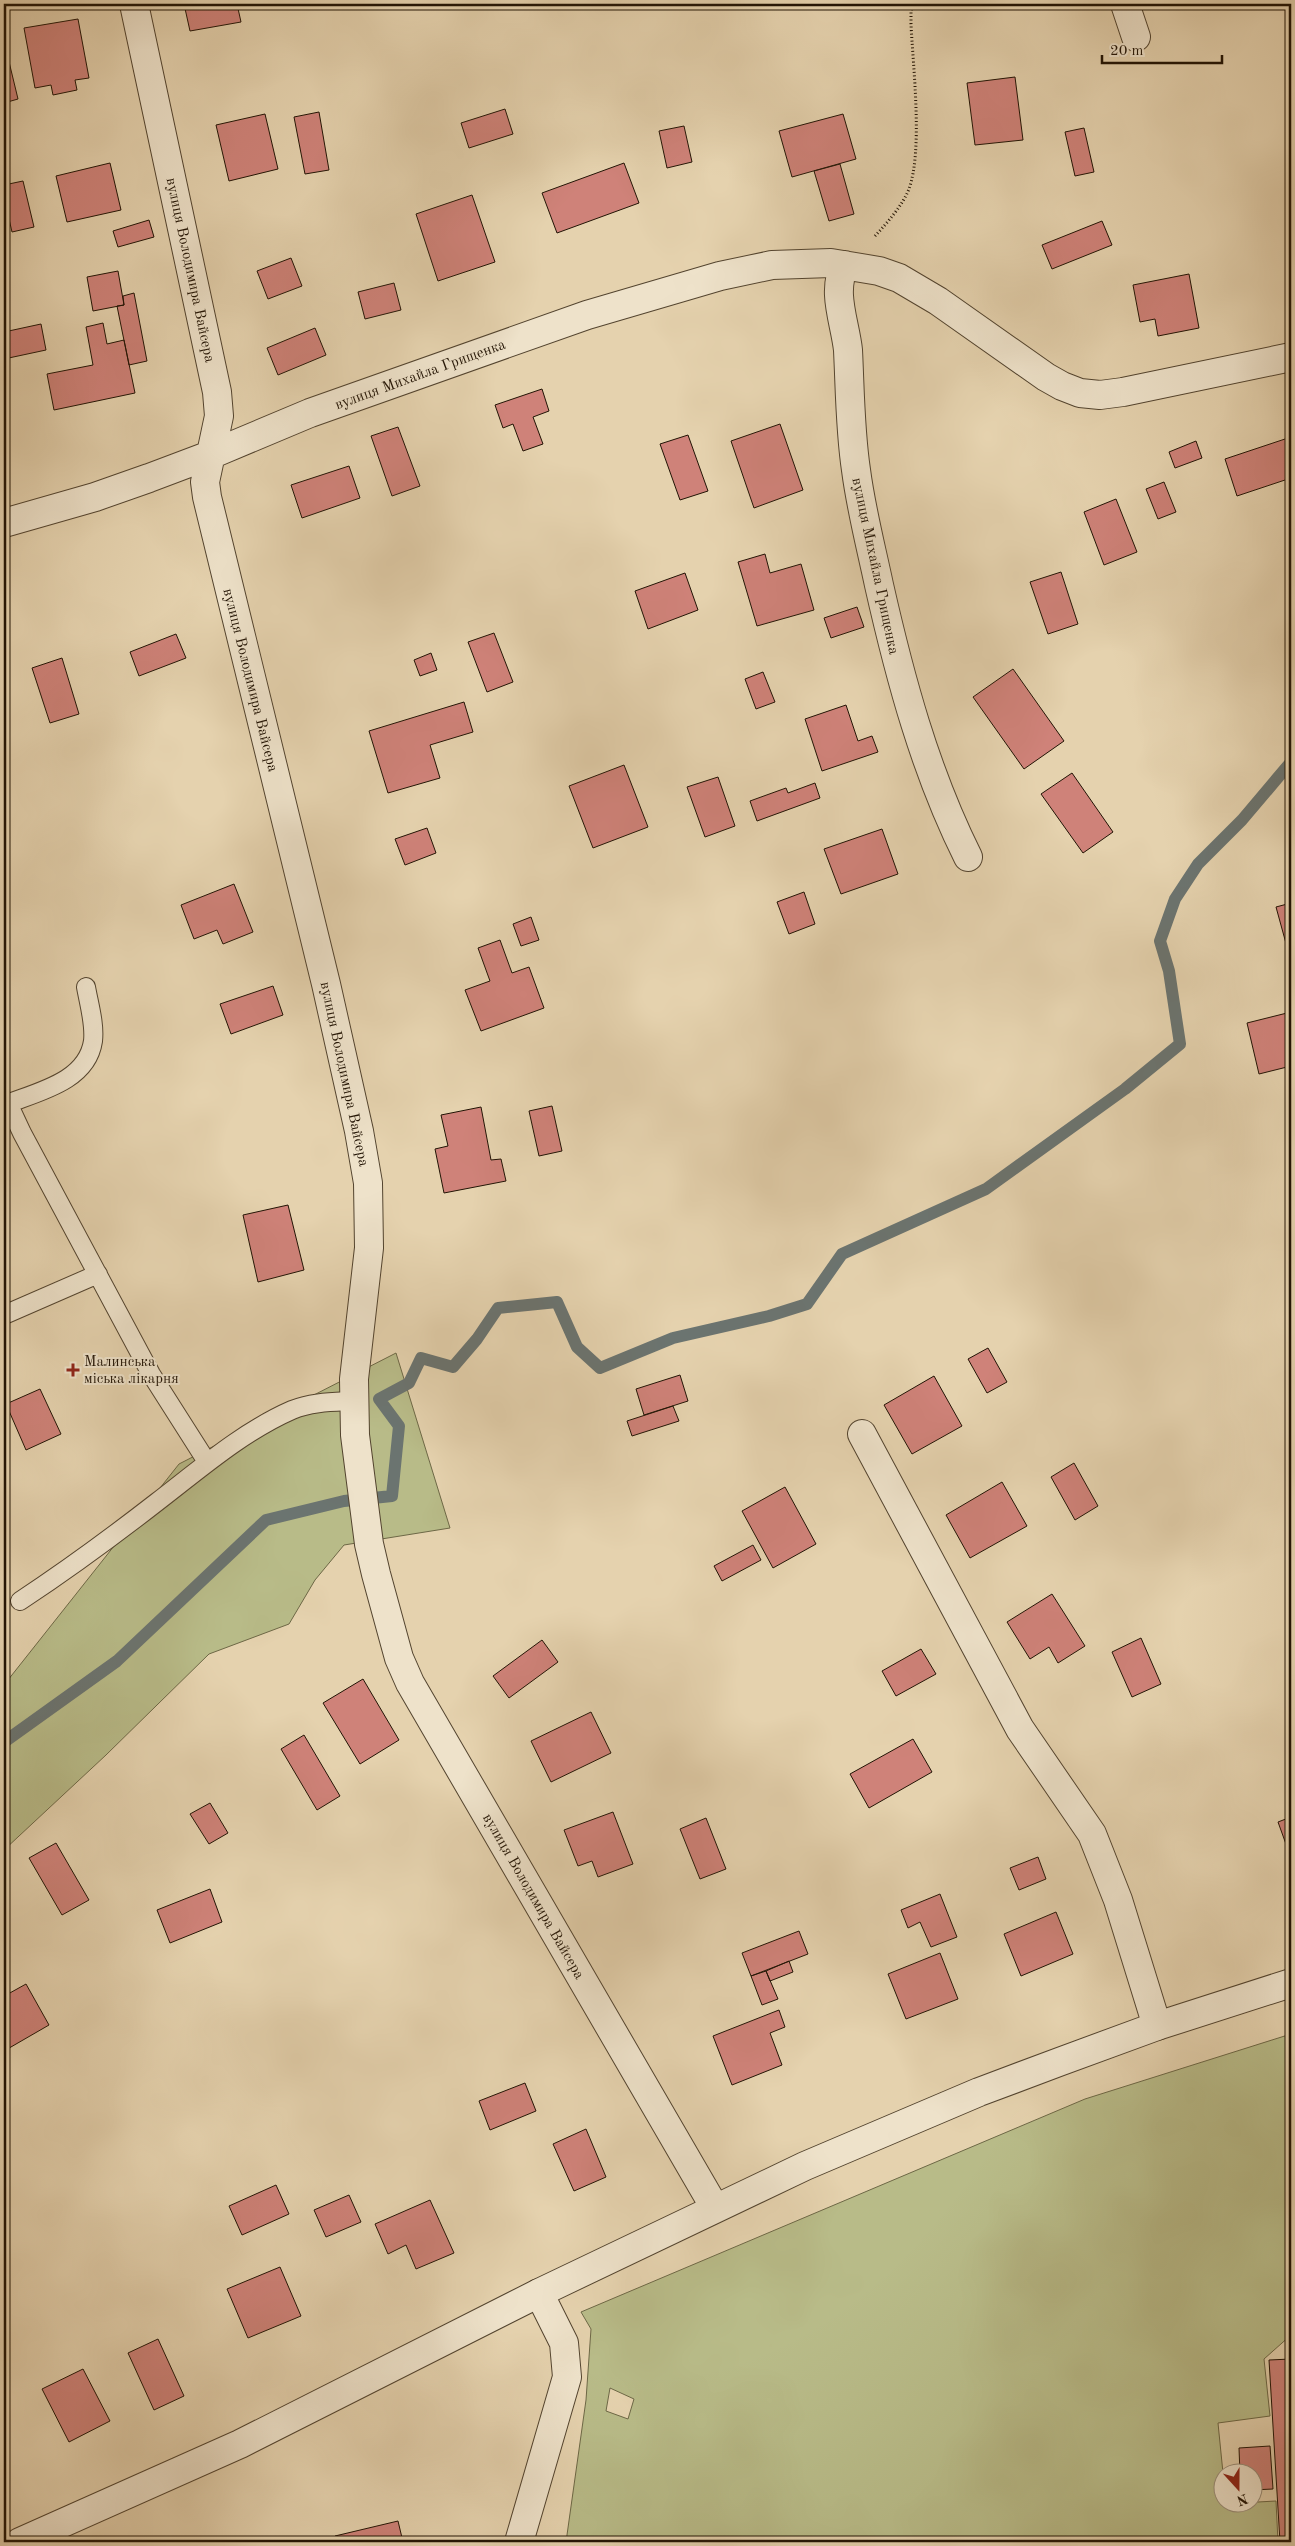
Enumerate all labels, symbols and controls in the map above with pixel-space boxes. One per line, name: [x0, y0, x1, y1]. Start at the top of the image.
scale bar: [1102, 32, 1222, 64]
text: 20 m: [1110, 44, 1144, 59]
street label: вулиця Володимира Вайсера: [163, 177, 217, 365]
street label: вулиця Михайла Грищенка: [333, 337, 508, 413]
street label: вулиця Михайла Грищенка: [848, 477, 901, 657]
street label: вулиця Володимира Вайсера: [219, 587, 280, 774]
street label: вулиця Володимира Вайсера: [317, 981, 371, 1169]
place label: Малинська міська лікарня: [84, 1355, 179, 1387]
marker: Малинська міська лікарня: [66, 1363, 80, 1377]
street label: вулиця Володимира Вайсера: [479, 1811, 587, 1983]
north arrow: [1212, 2464, 1262, 2514]
text: N: [1235, 2491, 1250, 2508]

